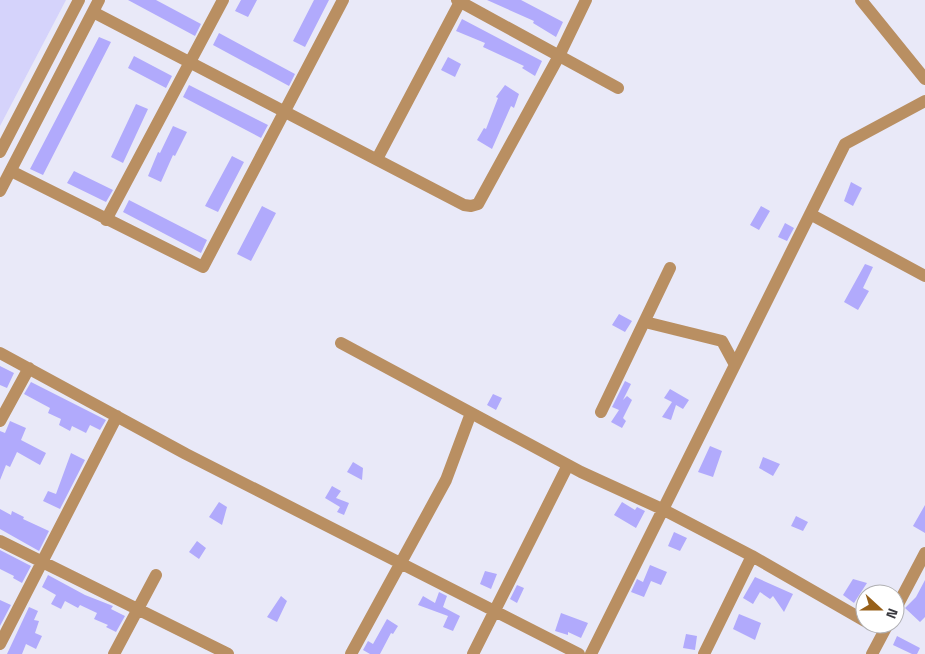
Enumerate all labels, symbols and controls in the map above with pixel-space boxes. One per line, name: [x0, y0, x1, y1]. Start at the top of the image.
north arrow: [855, 584, 905, 634]
text: N: [881, 606, 904, 622]

